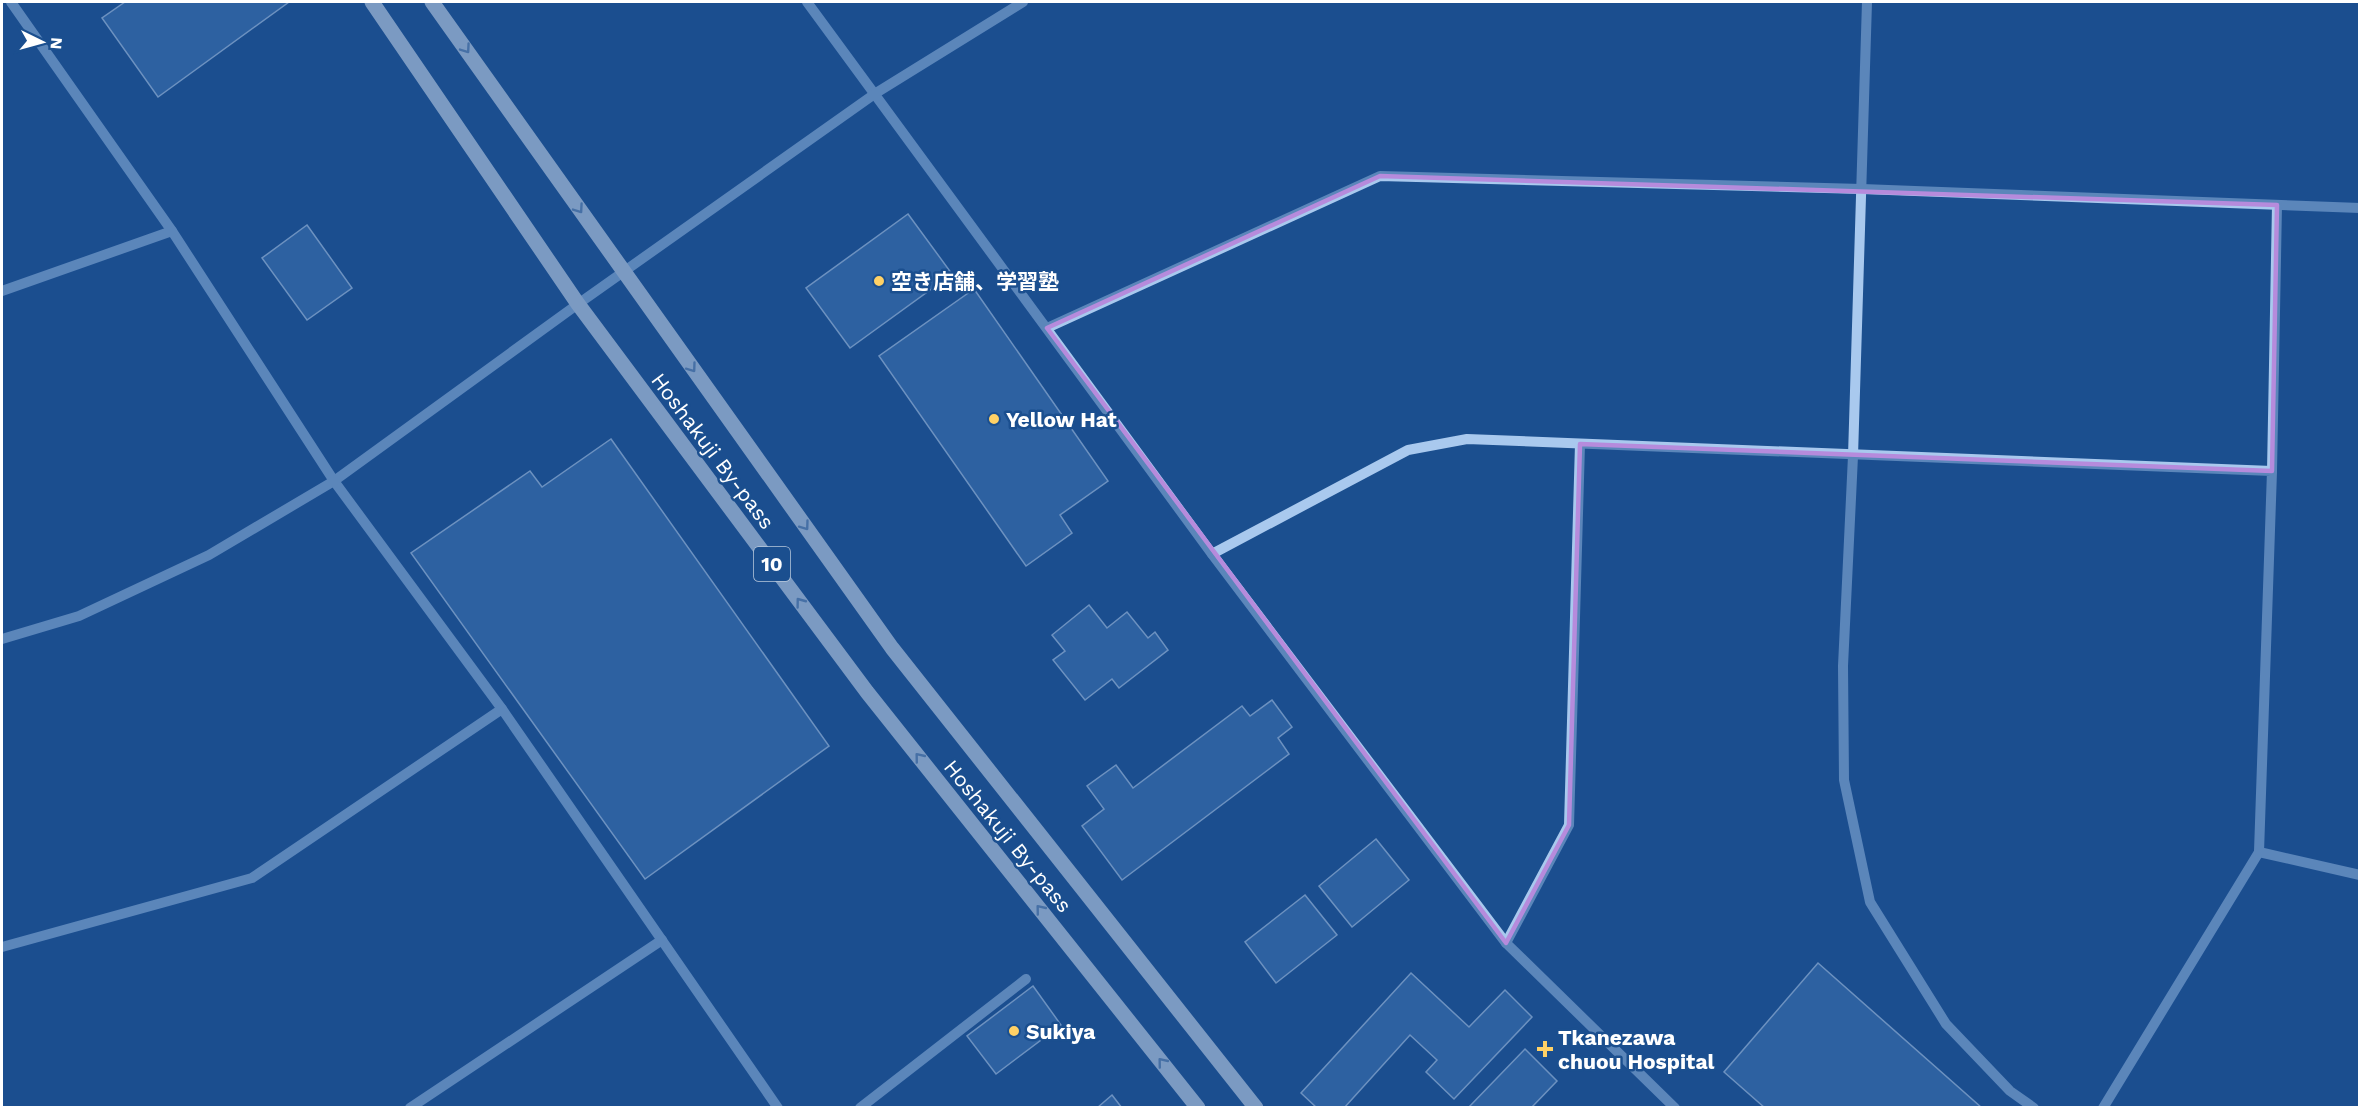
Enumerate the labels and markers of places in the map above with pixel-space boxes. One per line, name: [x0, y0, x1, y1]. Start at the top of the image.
place label: 空き店舗、学習塾: [891, 269, 1059, 294]
marker: 空き店舗、学習塾: [872, 274, 886, 288]
place label: Yellow Hat: [1006, 407, 1117, 432]
marker: Yellow Hat: [987, 412, 1001, 426]
place label: Sukiya: [1026, 1019, 1096, 1044]
marker: Sukiya: [1007, 1024, 1021, 1038]
place label: Tkanezawa chuou Hospital: [1558, 1025, 1715, 1074]
marker: Tkanezawa chuou Hospital: [1536, 1040, 1554, 1058]

